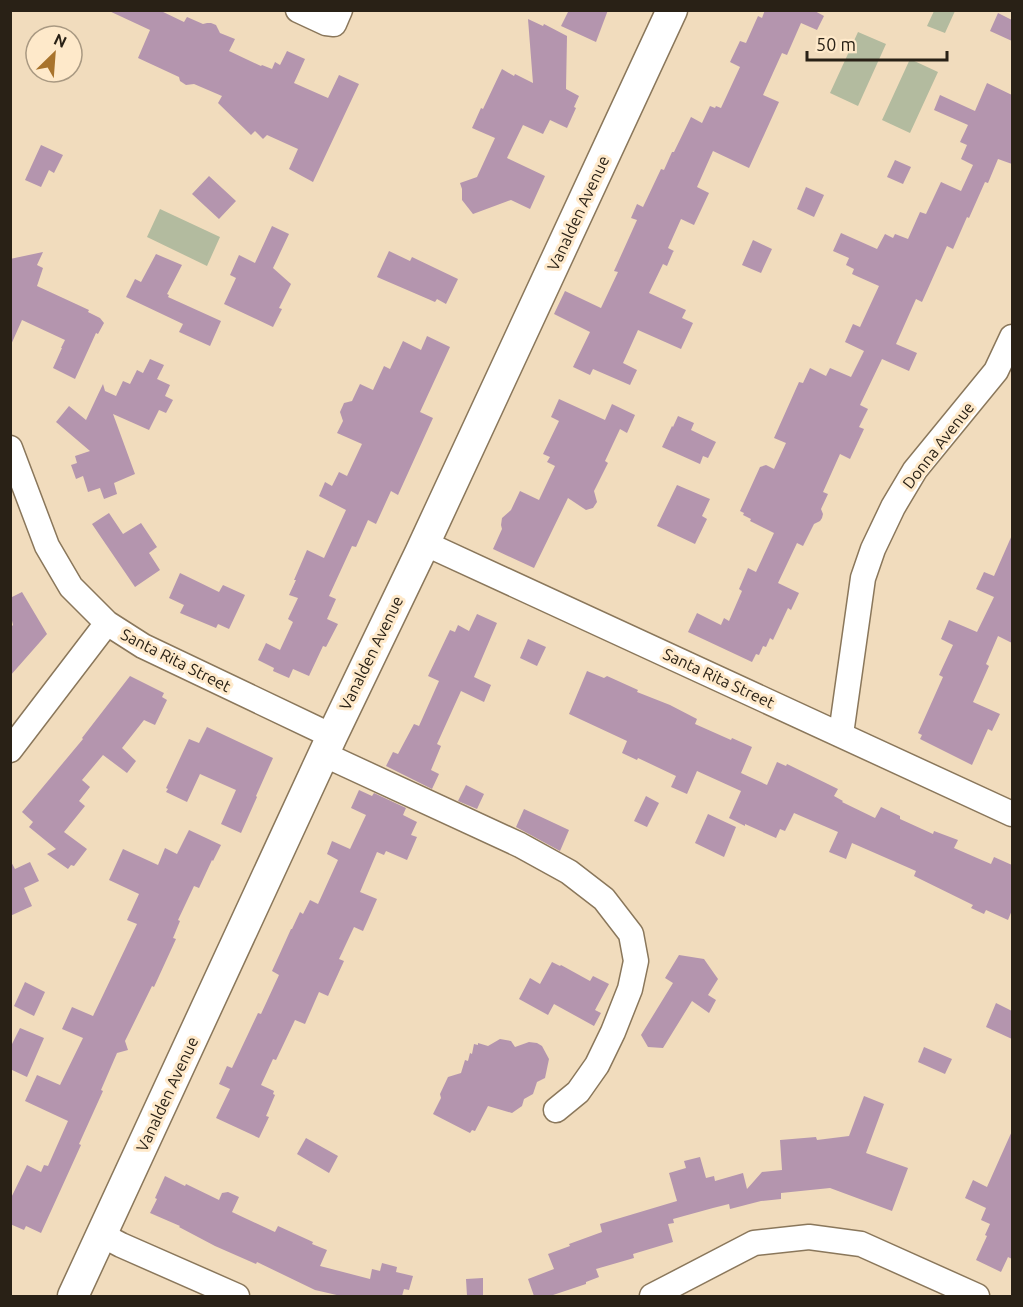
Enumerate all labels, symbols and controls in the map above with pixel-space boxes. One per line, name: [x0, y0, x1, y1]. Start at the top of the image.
north arrow: [24, 24, 84, 84]
scale bar: [807, 24, 946, 62]
text: N: [51, 30, 70, 51]
text: 50 m: [816, 34, 856, 54]
street label: Vanalden Avenue: [544, 153, 612, 273]
street label: Donna Avenue: [899, 398, 977, 492]
street label: Vanalden Avenue: [336, 593, 406, 713]
street label: Santa Rita Street: [118, 625, 234, 696]
street label: Santa Rita Street: [661, 644, 778, 712]
street label: Vanalden Avenue: [133, 1034, 201, 1154]

